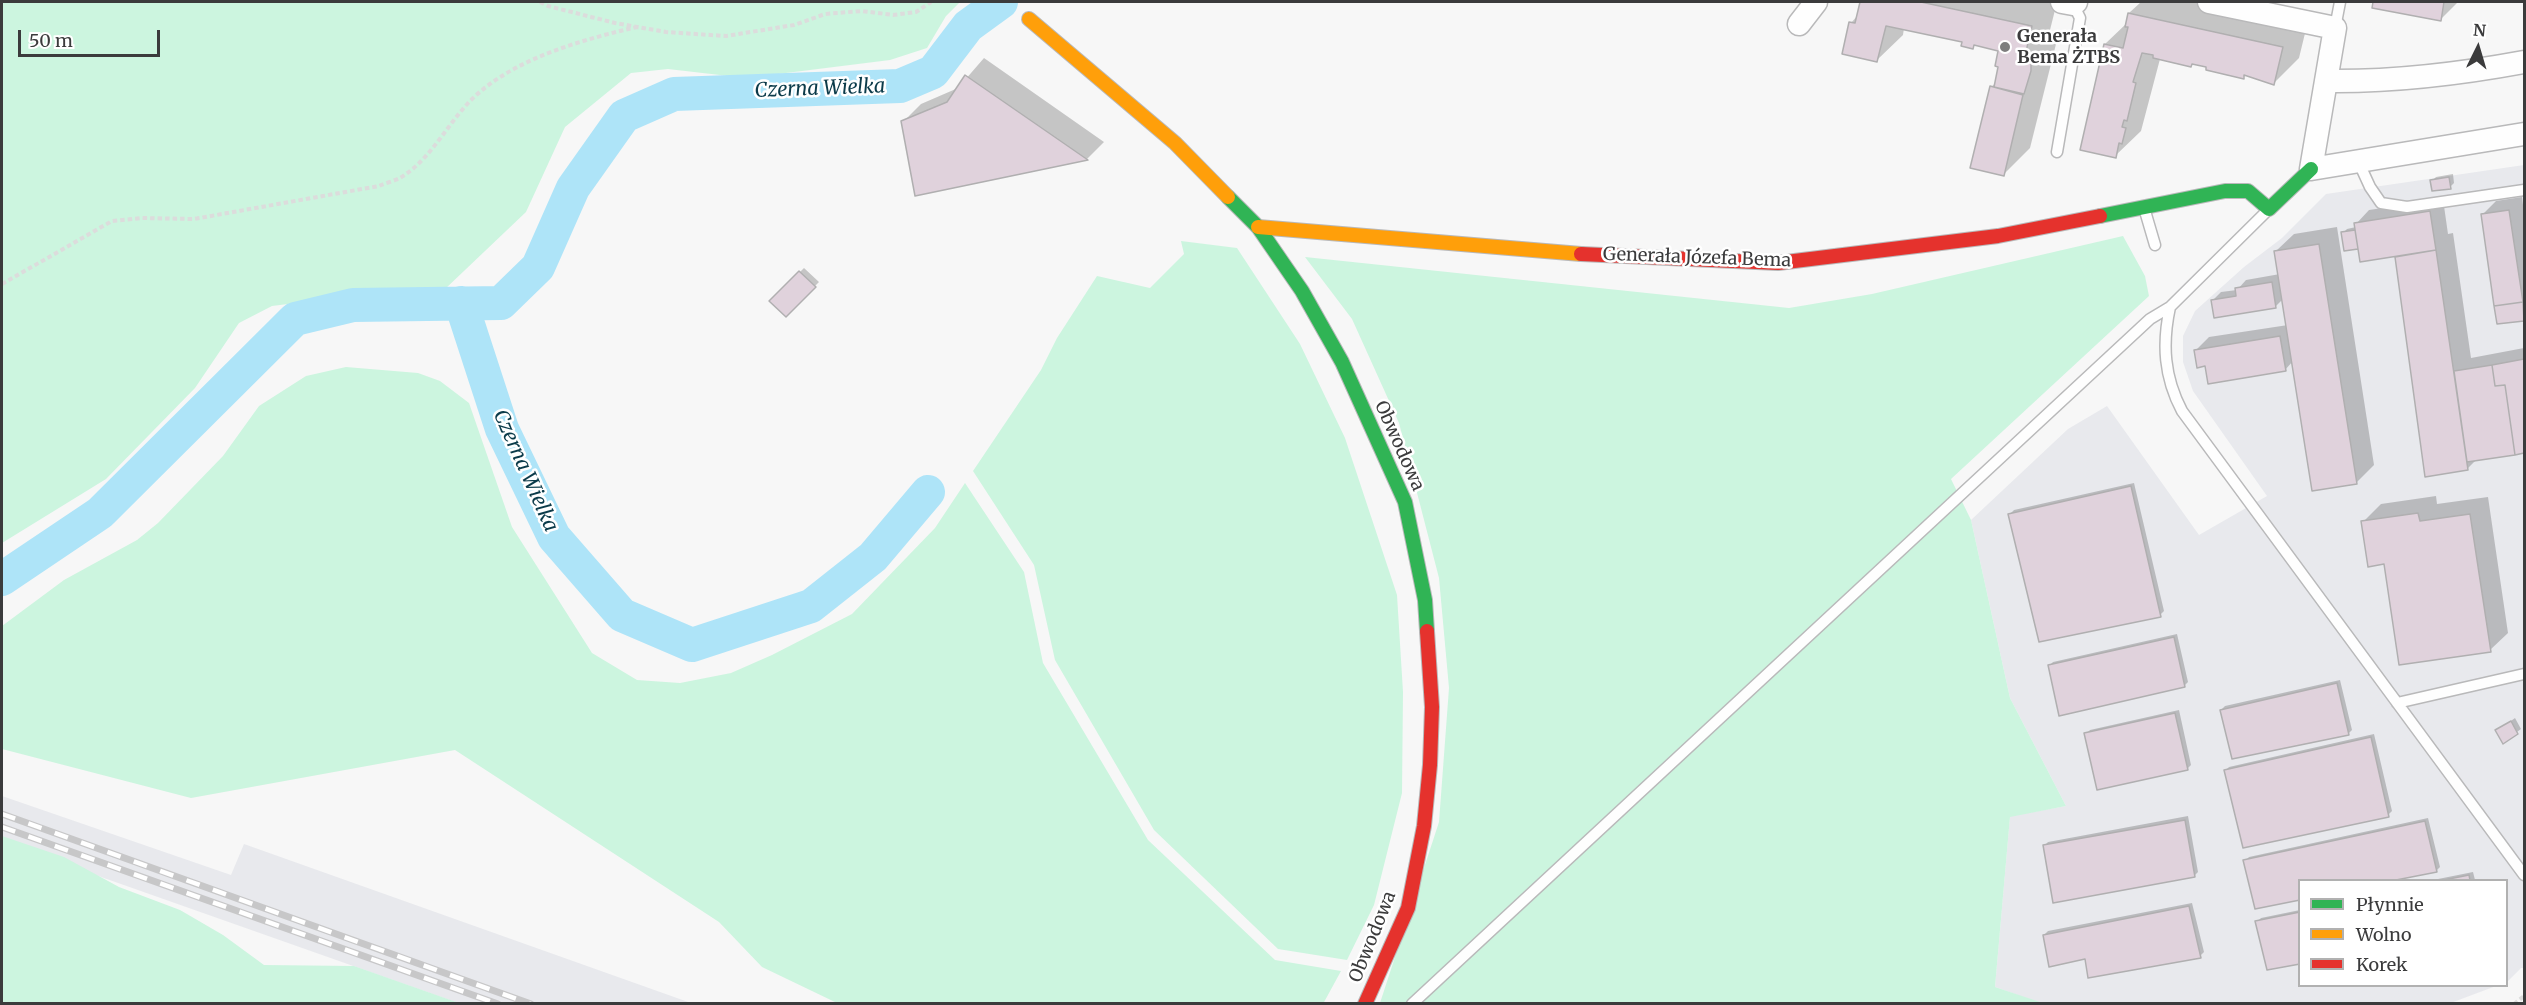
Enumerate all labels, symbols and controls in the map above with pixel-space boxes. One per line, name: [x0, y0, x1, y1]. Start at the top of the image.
scale bar: [21, 18, 164, 56]
north arrow: [2448, 18, 2508, 78]
text: N: [2472, 20, 2487, 41]
place label: Generała Bema ŻTBS: [2017, 26, 2120, 68]
text: 50 m: [29, 29, 73, 52]
marker: Generała Bema ŻTBS: [1998, 40, 2012, 54]
water label: Czerna Wielka: [754, 75, 886, 103]
street label: Generała Józefa Bema: [1603, 244, 1791, 272]
street label: Obwodowa: [1370, 398, 1428, 494]
water label: Czerna Wielka: [487, 406, 563, 536]
legend: [2298, 879, 2508, 987]
street label: Obwodowa: [1345, 888, 1401, 986]
text: Płynnie: [2356, 893, 2424, 916]
text: Wolno: [2356, 923, 2412, 946]
text: Korek: [2356, 953, 2407, 976]

